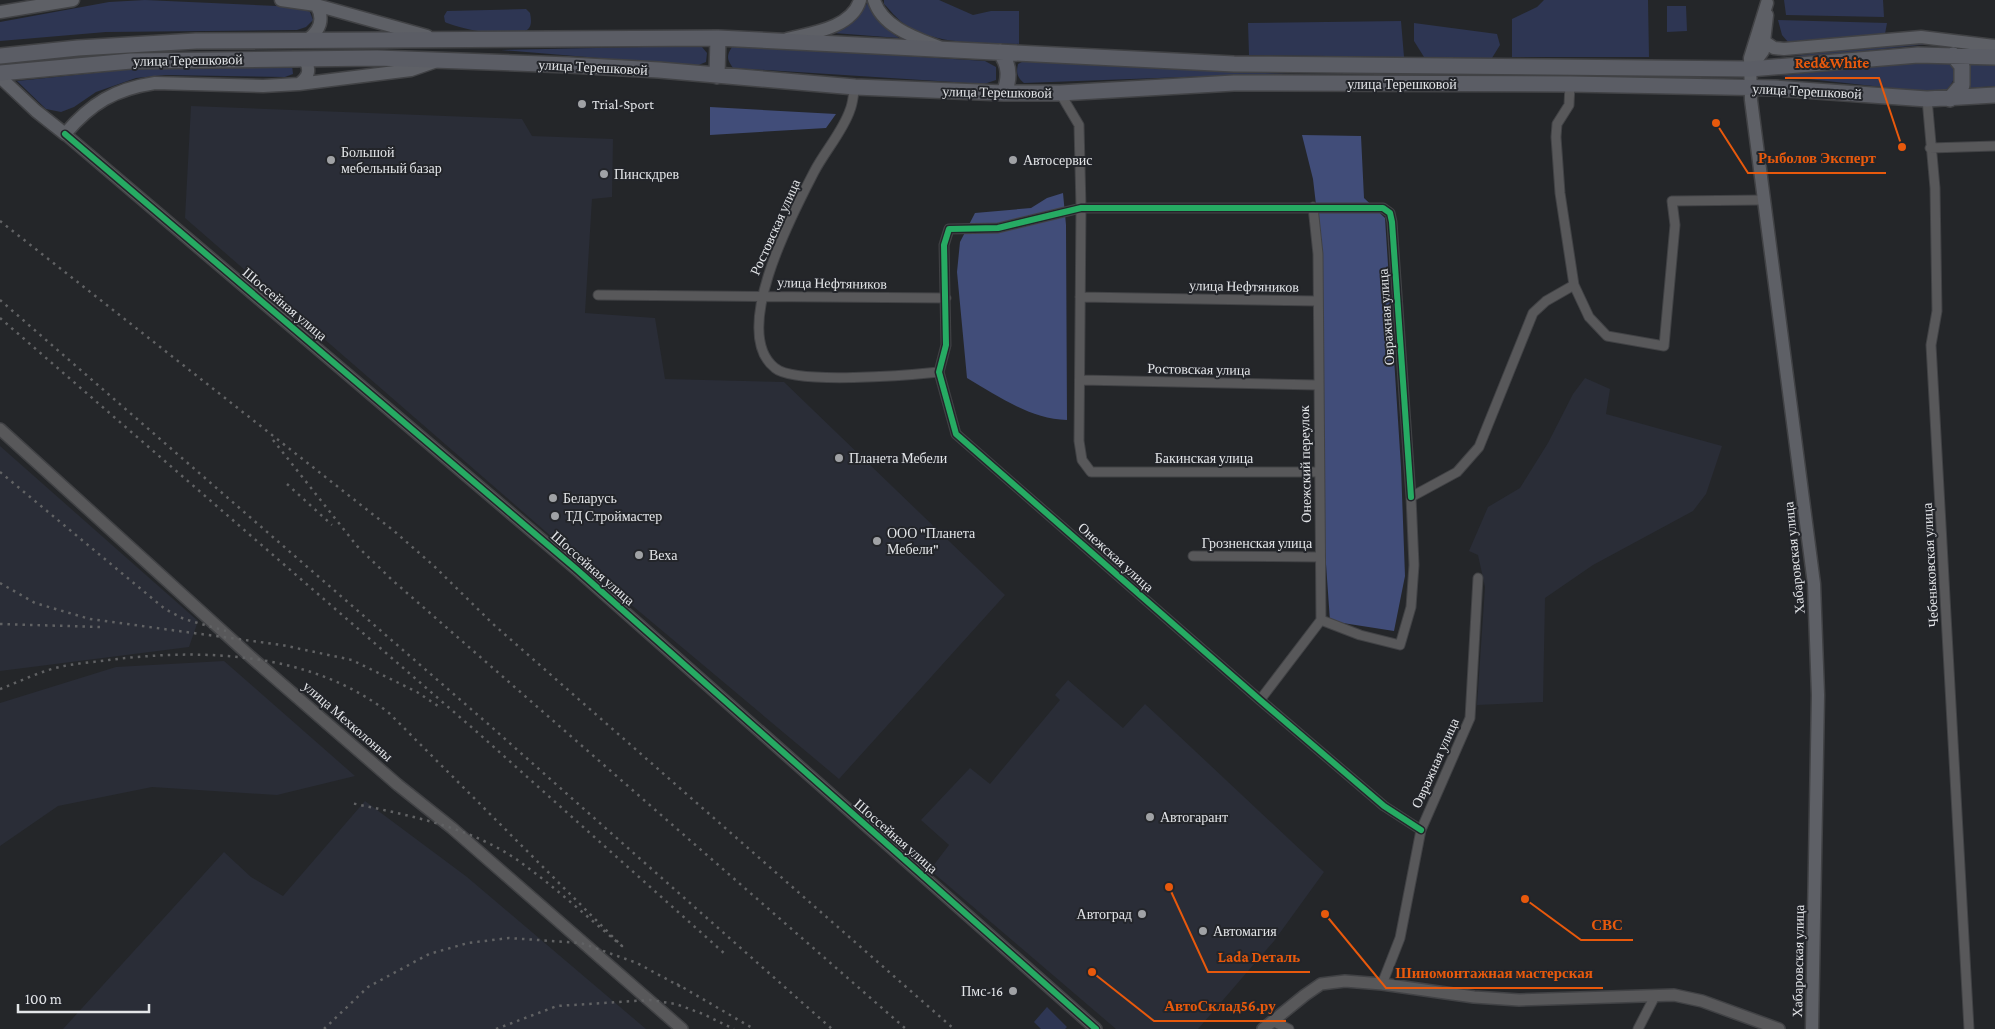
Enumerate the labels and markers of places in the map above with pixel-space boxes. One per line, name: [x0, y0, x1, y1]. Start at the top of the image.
callout: Red&White: [1785, 48, 1879, 78]
place label: Trial-Sport: [592, 96, 654, 112]
marker: Trial-Sport: [576, 98, 588, 110]
callout: Рыболов Эксперт: [1748, 143, 1886, 173]
place label: Большой мебельный базар: [341, 144, 442, 176]
place label: Автосервис: [1023, 152, 1093, 168]
marker: Большой мебельный базар: [325, 154, 337, 166]
marker: Автосервис: [1007, 154, 1019, 166]
place label: Пинскдрев: [614, 166, 679, 182]
marker: Пинскдрев: [598, 168, 610, 180]
place label: Планета Мебели: [849, 450, 948, 466]
marker: Планета Мебели: [833, 452, 845, 464]
place label: Беларусь: [563, 490, 617, 506]
marker: Беларусь: [547, 492, 559, 504]
place label: ТД Строймастер: [565, 508, 662, 524]
marker: ТД Строймастер: [549, 510, 561, 522]
place label: ООО "Планета Мебели": [887, 525, 976, 557]
marker: ООО "Планета Мебели": [871, 535, 883, 547]
place label: Веха: [649, 547, 678, 563]
marker: Веха: [633, 549, 645, 561]
place label: Автогарант: [1160, 809, 1228, 825]
marker: Автогарант: [1144, 811, 1156, 823]
place label: Автоград: [1077, 906, 1132, 922]
marker: Автоград: [1136, 908, 1148, 920]
callout: СВС: [1581, 910, 1633, 940]
place label: Автомагия: [1213, 923, 1277, 939]
marker: Автомагия: [1197, 925, 1209, 937]
callout: Lada Dеталь: [1208, 942, 1310, 972]
callout: Шиномонтажная мастерская: [1386, 958, 1603, 988]
place label: Пмс-16: [961, 983, 1003, 999]
marker: Пмс-16: [1007, 985, 1019, 997]
callout: АвтоСклад56.ру: [1154, 991, 1286, 1021]

